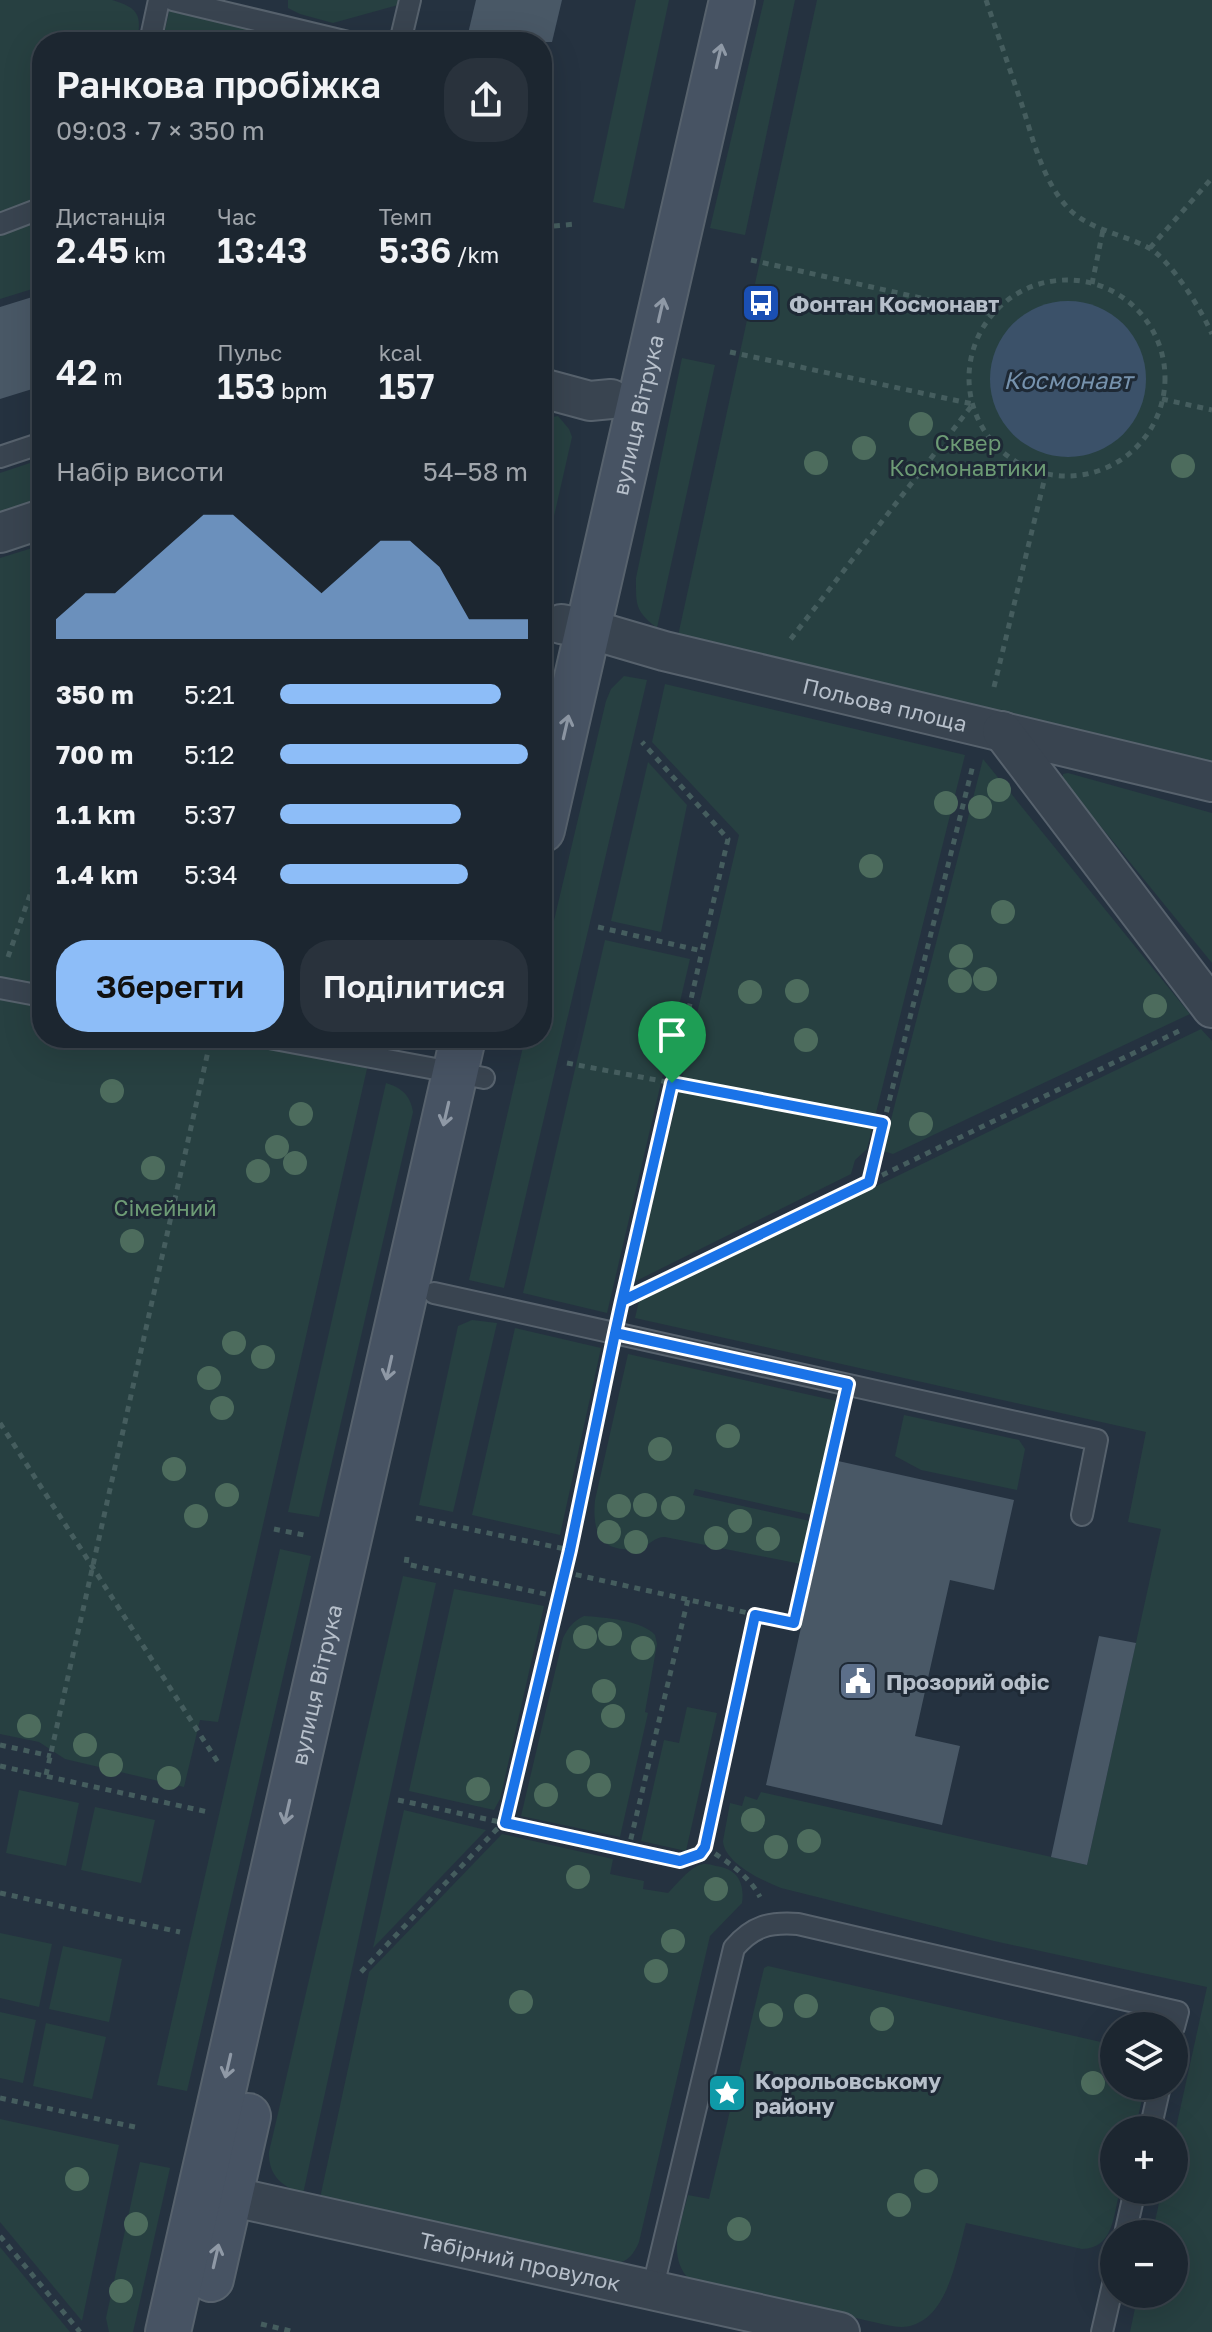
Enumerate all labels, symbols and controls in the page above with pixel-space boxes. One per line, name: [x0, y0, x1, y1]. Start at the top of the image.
one-way arrow: [712, 44, 727, 70]
button: share: [444, 58, 528, 142]
text: Ранкова пробіжка: [56, 63, 381, 106]
text: 09:03 · 7 × 350 m: [56, 115, 265, 146]
text: Дистанція: [56, 203, 166, 230]
text: Час: [217, 203, 257, 230]
text: Темп: [379, 203, 432, 230]
text: 2.45: [56, 230, 129, 270]
text: 13:43: [217, 230, 307, 270]
text: 5:36: [379, 230, 451, 270]
text: km: [129, 241, 166, 268]
text: /km: [451, 241, 499, 268]
bus stop icon: Фонтан Космонавт: [740, 282, 782, 324]
place label: Фонтан Космонавт: [789, 290, 999, 317]
one-way arrow: [654, 297, 669, 323]
street label: вулиця Вітрука: [606, 332, 669, 498]
text: Пульс: [217, 339, 282, 366]
text: kcal: [379, 339, 422, 366]
text: 42: [56, 352, 98, 392]
text: m: [98, 363, 123, 390]
water label: Космонавт: [1004, 365, 1136, 394]
text: 153: [217, 366, 275, 406]
text: 157: [379, 366, 435, 406]
text: bpm: [275, 377, 327, 404]
park label: Сквер Космонавтики: [889, 429, 1047, 481]
text: Набір висоти: [56, 456, 224, 487]
text: 54–58 m: [423, 456, 528, 487]
street label: Польова площа: [800, 671, 970, 737]
text: 350 m: [56, 679, 134, 710]
text: 5:21: [184, 679, 235, 710]
one-way arrow: [559, 715, 574, 741]
text: 700 m: [56, 739, 133, 770]
text: 5:12: [184, 739, 235, 770]
text: 1.1 km: [56, 799, 135, 830]
text: 5:37: [184, 799, 236, 830]
text: 1.4 km: [56, 859, 138, 890]
text: 5:34: [184, 859, 238, 890]
button: Зберегти: [56, 940, 284, 1032]
button: Поділитися: [300, 940, 528, 1032]
pin: [638, 1001, 706, 1083]
icon: arrive: [650, 1013, 694, 1057]
one-way arrow: [438, 1101, 453, 1126]
park label: Сімейний: [113, 1194, 217, 1221]
one-way arrow: [380, 1354, 395, 1380]
street label: вулиця Вітрука: [284, 1602, 347, 1767]
public building icon: Прозорий офіс: [837, 1660, 879, 1702]
place label: Прозорий офіс: [886, 1668, 1050, 1695]
one-way arrow: [278, 1799, 293, 1824]
map controls: [1100, 2012, 1188, 2308]
button: layers: [1100, 2012, 1188, 2100]
one-way arrow: [220, 2052, 235, 2078]
place label: Корольовському району: [755, 2067, 941, 2119]
place icon: Корольовському району: [706, 2072, 748, 2114]
button: +: [1100, 2116, 1188, 2204]
button: −: [1100, 2220, 1188, 2308]
street label: Табірний провулок: [417, 2225, 624, 2296]
one-way arrow: [210, 2244, 225, 2269]

